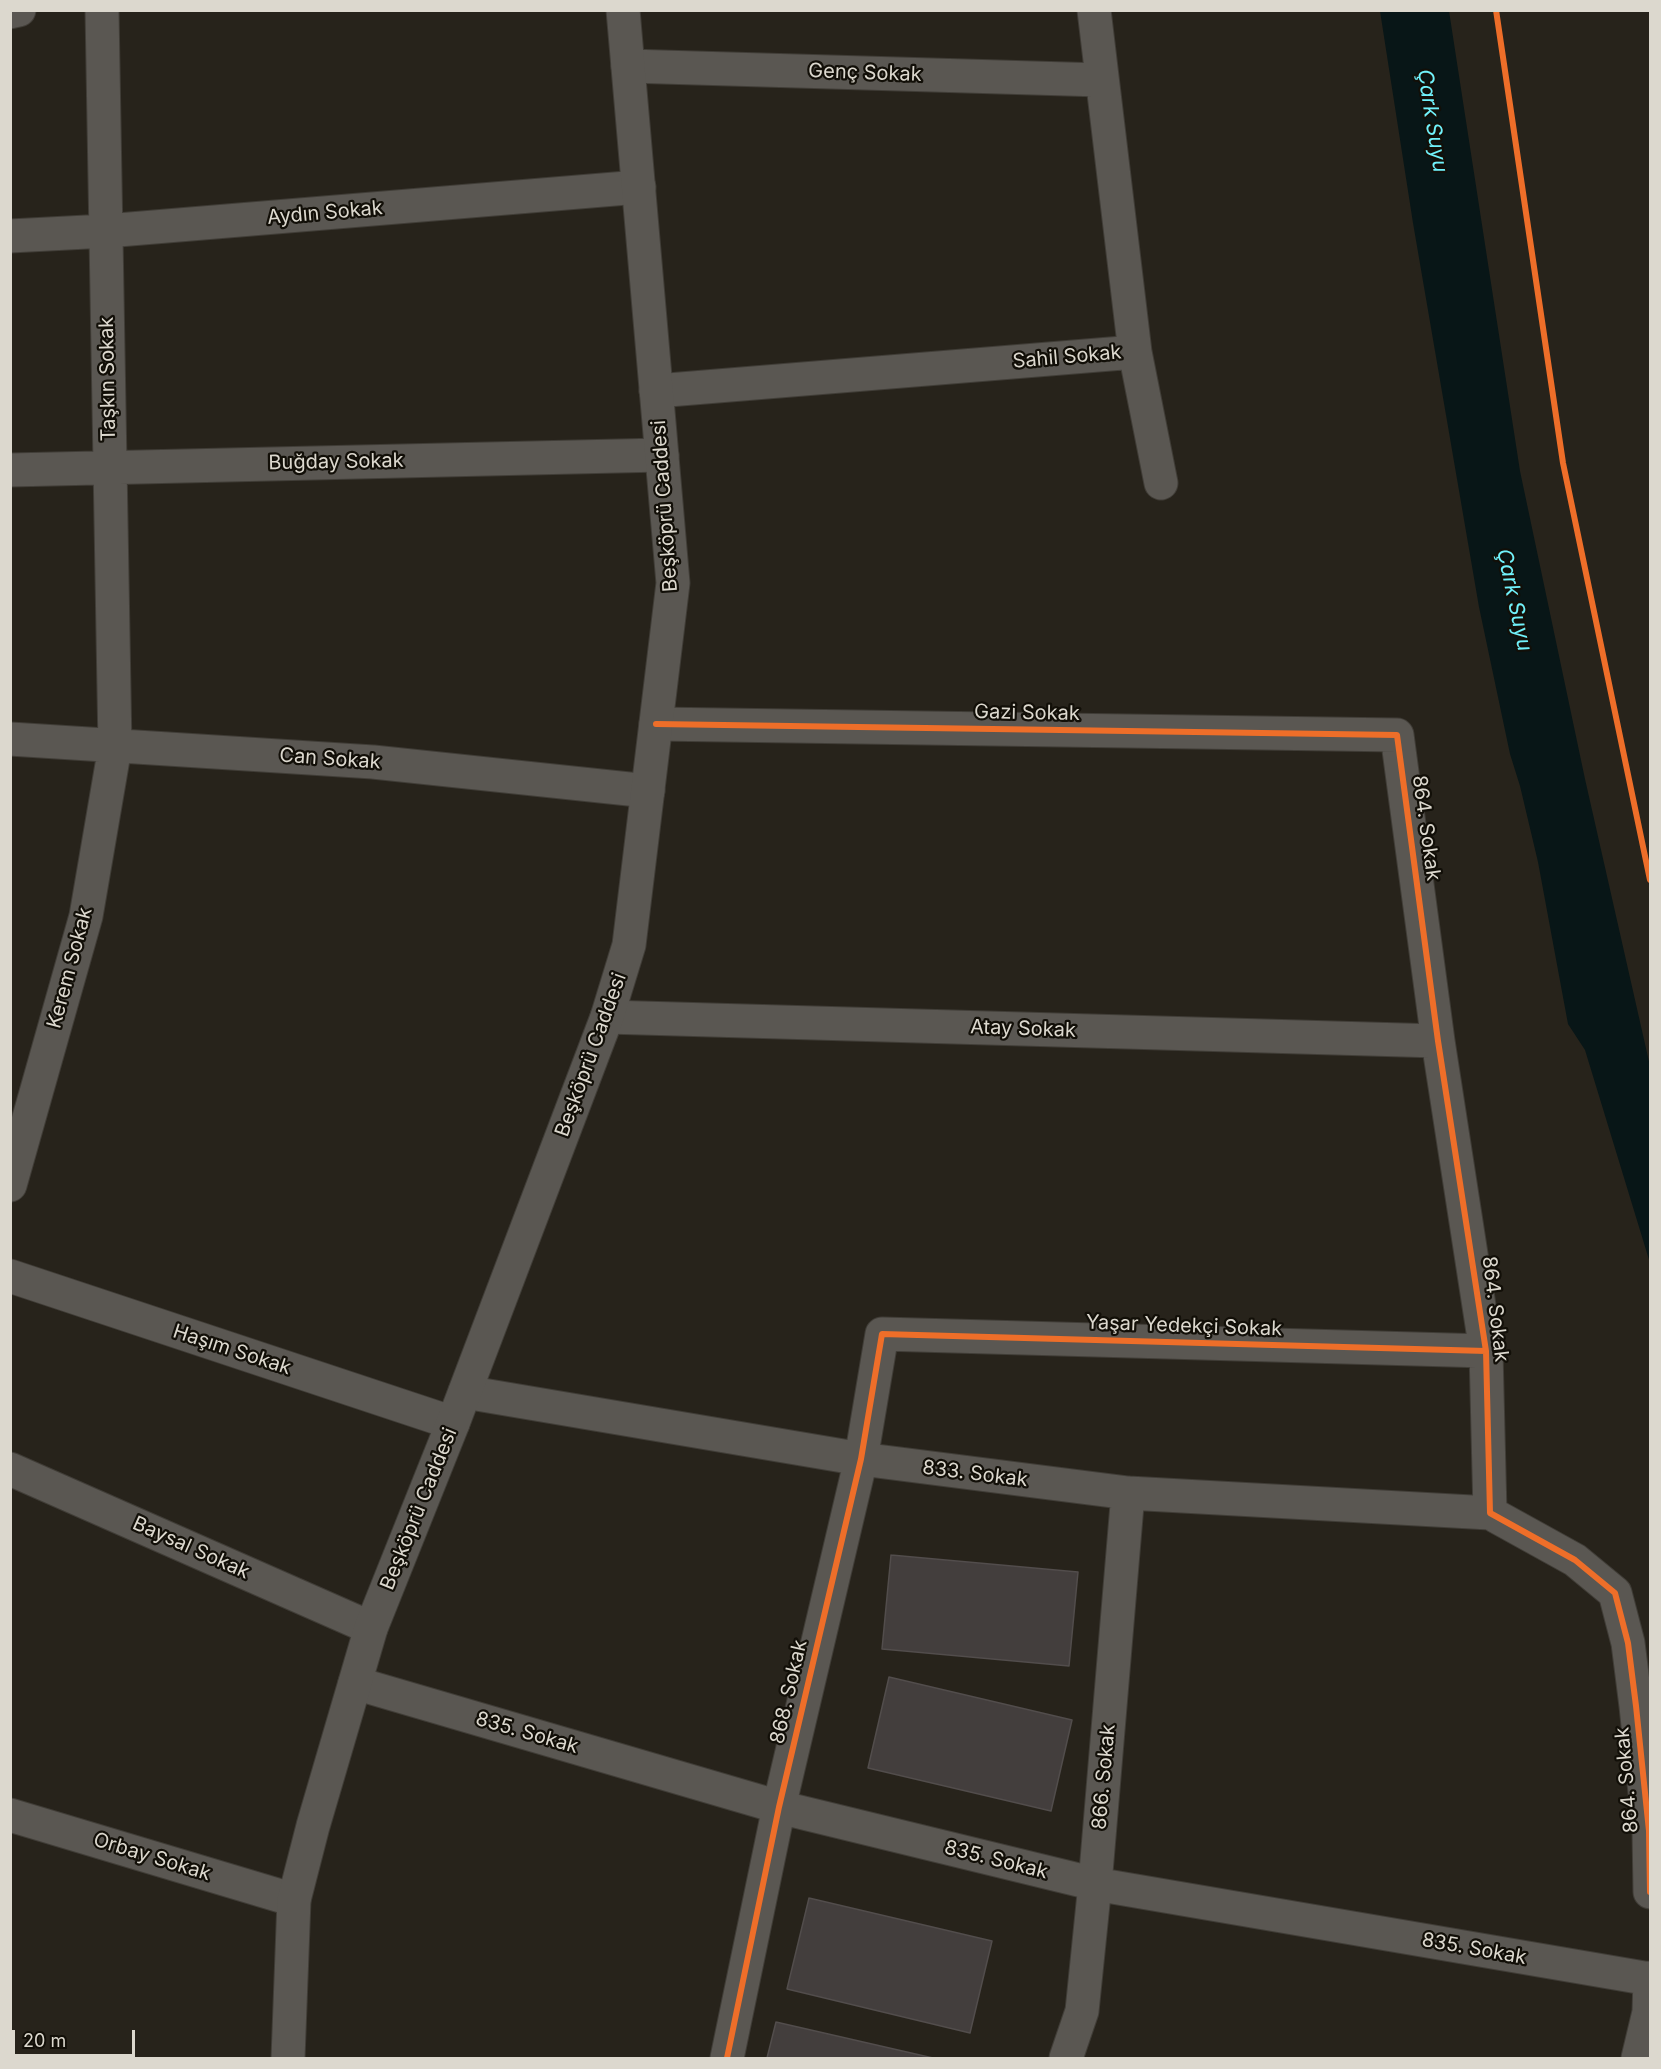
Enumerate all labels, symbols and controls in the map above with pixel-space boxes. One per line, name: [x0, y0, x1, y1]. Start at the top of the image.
street label: Genç Sokak: [808, 59, 922, 87]
water label: Çark Suyu: [1411, 68, 1453, 174]
street label: Aydın Sokak: [266, 196, 384, 230]
street label: Taşkın Sokak: [95, 317, 121, 441]
street label: Sahil Sokak: [1012, 340, 1122, 374]
street label: Beşköprü Caddesi: [647, 419, 683, 593]
street label: Buğday Sokak: [268, 449, 404, 475]
water label: Çark Suyu: [1491, 547, 1537, 653]
street label: Gazi Sokak: [974, 700, 1080, 726]
street label: Can Sokak: [279, 743, 381, 775]
street label: 864. Sokak: [1407, 774, 1445, 882]
street label: Kerem Sokak: [42, 905, 98, 1031]
street label: Beşköprü Caddesi: [550, 970, 632, 1140]
street label: Atay Sokak: [970, 1015, 1076, 1043]
street label: 864. Sokak: [1477, 1255, 1513, 1363]
street label: Yaşar Yedekçi Sokak: [1085, 1311, 1283, 1341]
street label: Haşım Sokak: [170, 1320, 294, 1380]
street label: Beşköprü Caddesi: [376, 1425, 462, 1593]
street label: 833. Sokak: [921, 1456, 1029, 1492]
street label: Baysal Sokak: [129, 1512, 253, 1584]
street label: 868. Sokak: [765, 1638, 813, 1746]
street label: 835. Sokak: [473, 1707, 581, 1759]
street label: 866. Sokak: [1087, 1723, 1121, 1831]
street label: 864. Sokak: [1610, 1726, 1644, 1834]
street label: Orbay Sokak: [90, 1828, 214, 1886]
street label: 835. Sokak: [942, 1836, 1050, 1884]
street label: 835. Sokak: [1420, 1928, 1528, 1970]
scale bar: [15, 2018, 138, 2056]
text: 20 m: [23, 2030, 66, 2051]

